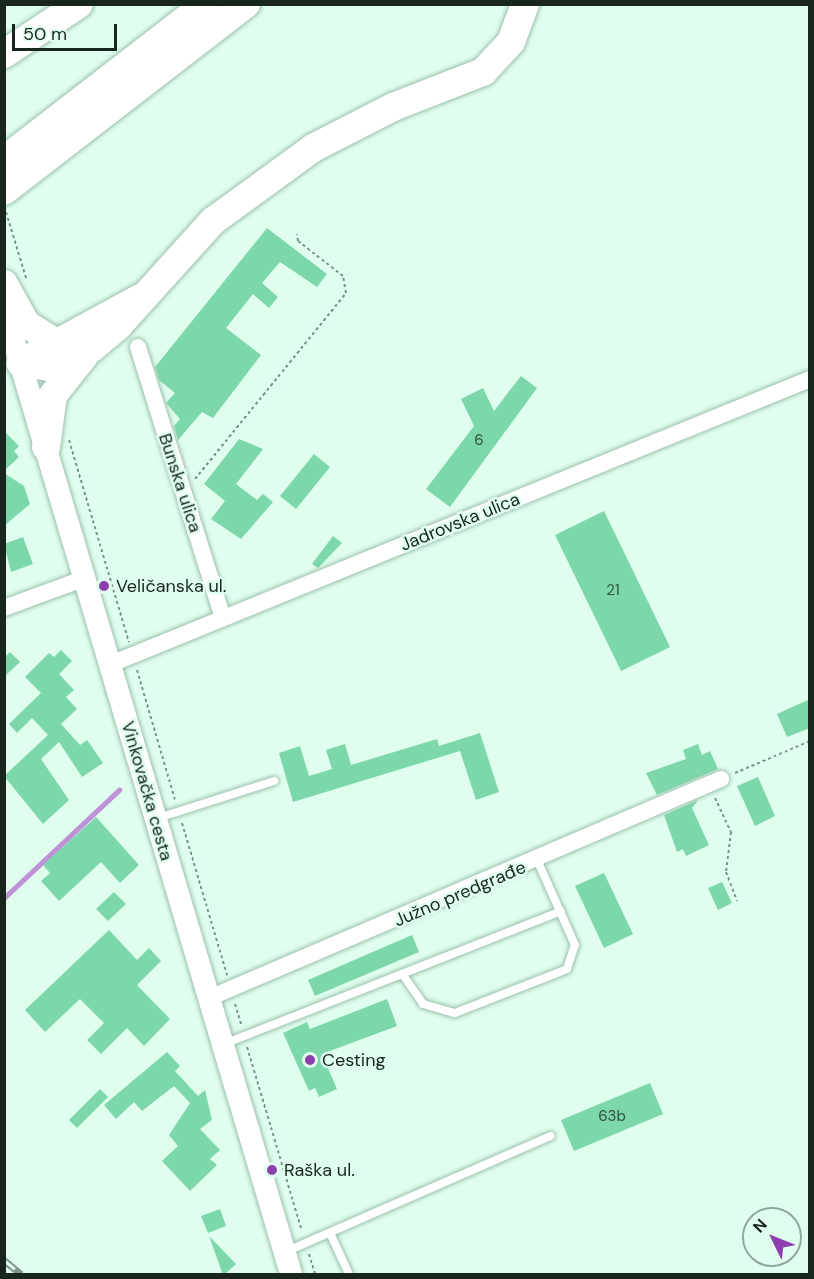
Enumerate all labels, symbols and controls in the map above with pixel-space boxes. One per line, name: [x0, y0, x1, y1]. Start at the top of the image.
scale bar: [15, 12, 120, 50]
text: 50 m: [23, 22, 67, 46]
street label: Bunska ulica: [154, 431, 206, 535]
house number: 6: [474, 432, 484, 450]
street label: Jadrovska ulica: [397, 488, 523, 556]
place label: Veličanska ul.: [116, 575, 226, 597]
marker: Veličanska ul.: [97, 579, 111, 593]
house number: 21: [606, 582, 620, 600]
street label: Vinkovačka cesta: [117, 719, 177, 863]
street label: Južno predgrađe: [391, 856, 529, 932]
place label: Cesting: [322, 1049, 386, 1071]
marker: Cesting: [303, 1053, 317, 1067]
house number: 63b: [598, 1108, 626, 1126]
place label: Raška ul.: [284, 1159, 355, 1181]
marker: Raška ul.: [265, 1163, 279, 1177]
north arrow: [742, 1207, 802, 1267]
text: N: [748, 1214, 772, 1237]

